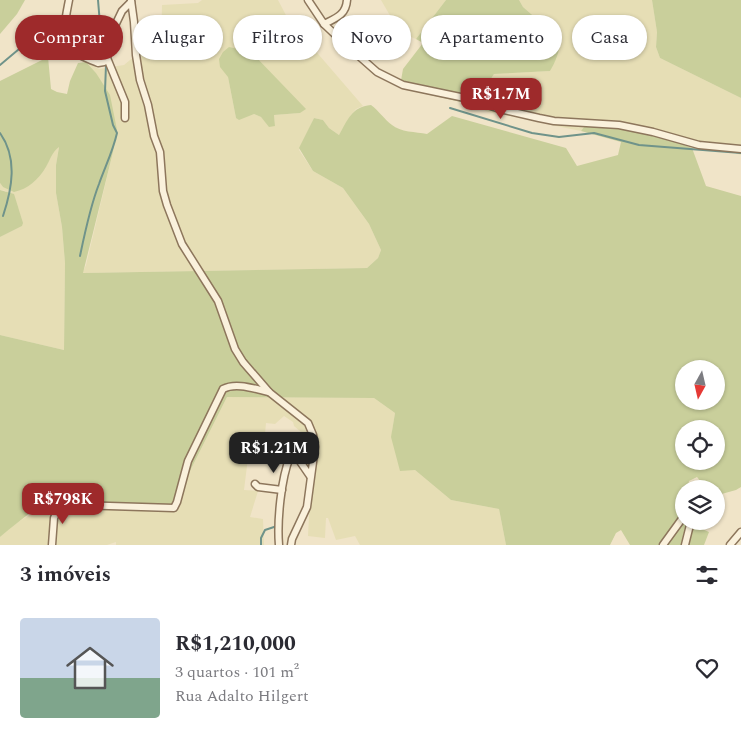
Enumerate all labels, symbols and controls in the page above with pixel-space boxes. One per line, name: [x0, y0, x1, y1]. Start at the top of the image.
chip: Comprar: [15, 15, 123, 60]
chip: Alugar: [133, 15, 223, 60]
chip: Filtros: [233, 15, 322, 60]
chip: Novo: [332, 15, 411, 60]
chip: Apartamento: [421, 15, 562, 60]
chip: Casa: [572, 15, 647, 60]
pin: R$1.7M: [460, 78, 542, 120]
text: R$1.7M: [472, 82, 530, 106]
north arrow: [675, 360, 725, 410]
map controls: [675, 360, 725, 530]
button: locate: [675, 420, 725, 470]
pin: R$1.21M: [228, 432, 320, 474]
text: R$1.21M: [240, 436, 308, 460]
button: layers: [675, 480, 725, 530]
pin: R$798K: [22, 482, 104, 525]
text: R$798K: [33, 487, 93, 511]
text: 3 imóveis: [20, 559, 111, 591]
icon: filters: [693, 561, 721, 589]
text: R$1,210,000: [175, 628, 296, 660]
icon: home: [60, 638, 120, 698]
icon: heart: [693, 654, 721, 682]
text: 3 quartos · 101 m²: [175, 660, 299, 684]
text: Rua Adalto Hilgert: [175, 684, 309, 708]

